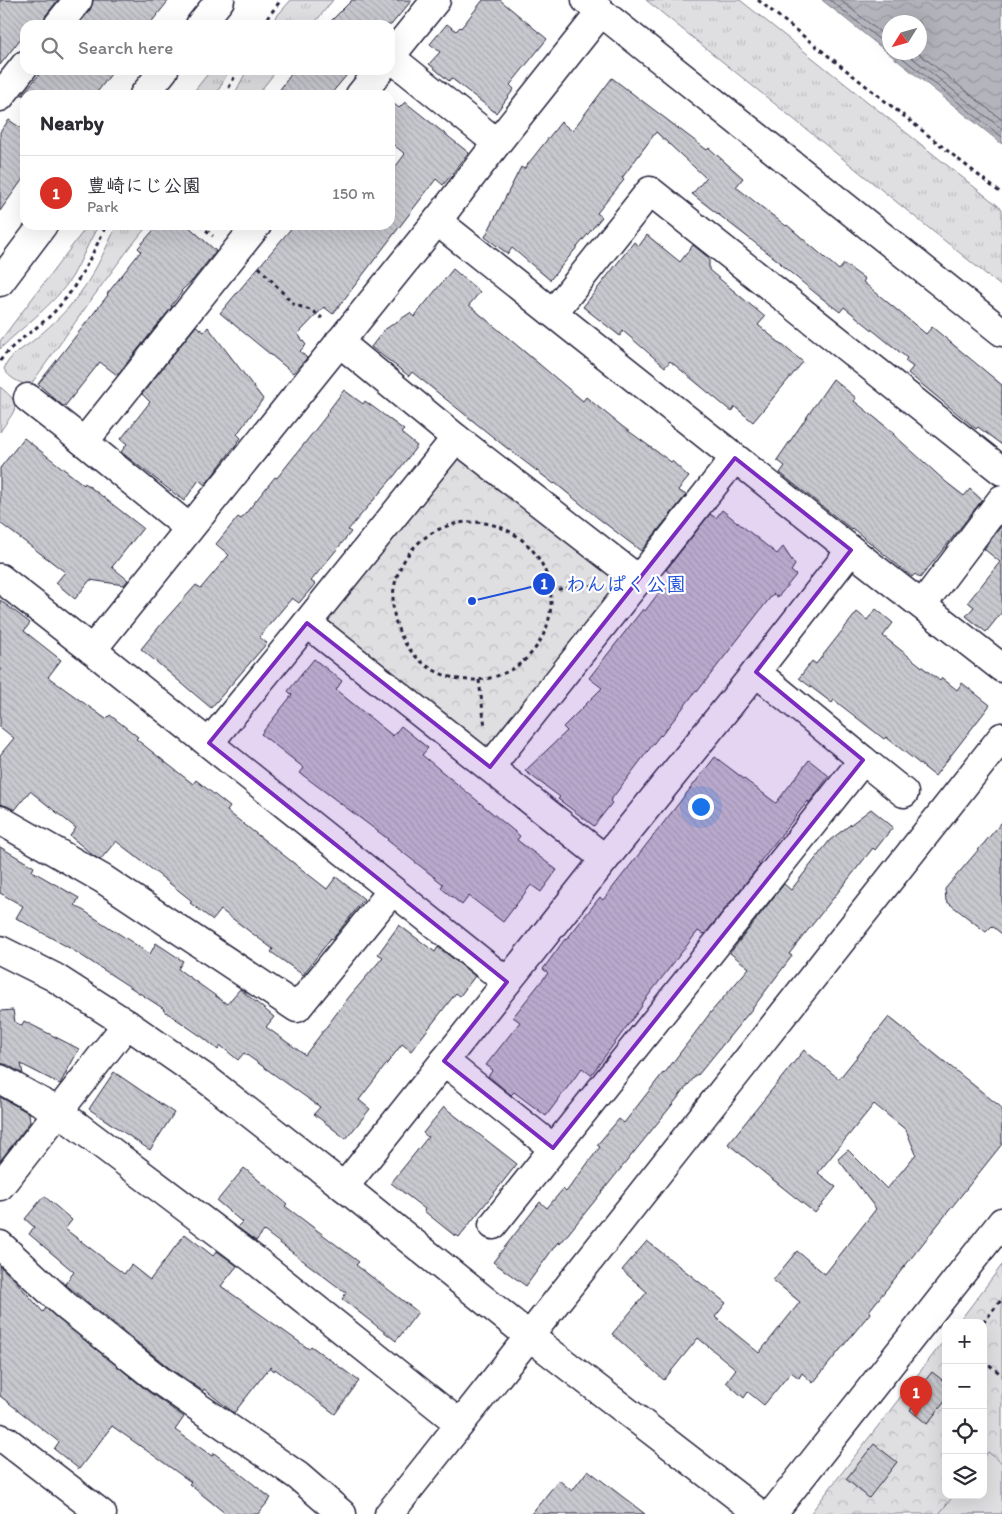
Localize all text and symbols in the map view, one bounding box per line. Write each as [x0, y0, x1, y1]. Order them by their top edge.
north arrow [882, 15, 927, 60]
search box [20, 20, 395, 75]
icon: search [38, 34, 66, 62]
text: Search here [78, 36, 173, 59]
text: Nearby [40, 110, 104, 135]
text: 豊崎にじ公園 [87, 174, 201, 197]
text: 1 [52, 184, 60, 203]
text: 150 m [332, 184, 375, 203]
text: Park [87, 197, 118, 216]
callout: わんぱく公園 [531, 566, 696, 601]
text: わんぱく公園 [566, 572, 686, 596]
text: 1 [541, 575, 548, 593]
your location [688, 794, 714, 820]
map controls [942, 1319, 987, 1499]
button: + [942, 1319, 987, 1364]
button: − [942, 1364, 987, 1409]
pin: 1 [900, 1376, 932, 1417]
button: locate [942, 1409, 987, 1454]
button: layers [942, 1454, 987, 1499]

